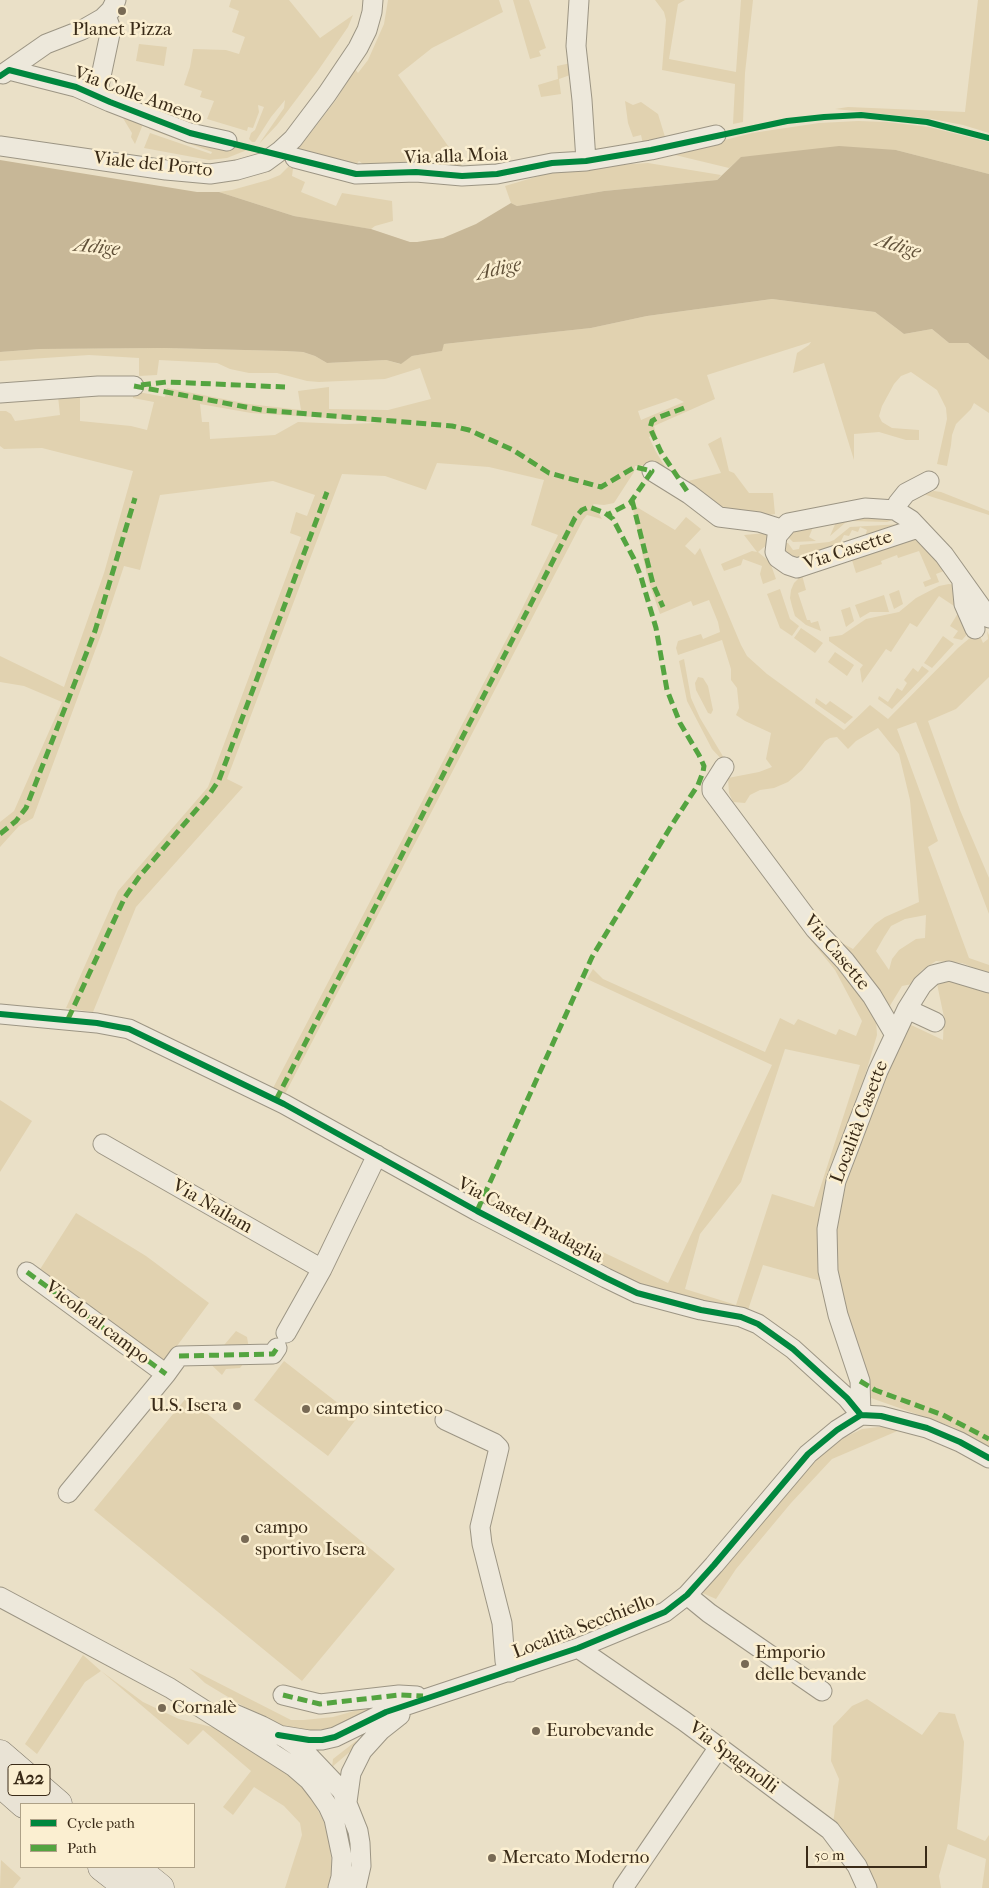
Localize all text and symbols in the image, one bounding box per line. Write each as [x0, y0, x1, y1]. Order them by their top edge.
marker: Planet Pizza [116, 5, 128, 17]
place label: Planet Pizza [72, 19, 172, 41]
street label: Via Colle Ameno [71, 62, 205, 130]
street label: Via alla Moia [404, 144, 508, 170]
street label: Viale del Porto [92, 147, 214, 183]
water label: Adige [873, 229, 923, 265]
water label: Adige [73, 234, 121, 262]
water label: Adige [474, 254, 524, 286]
street label: Via Casette [801, 526, 895, 576]
street label: Via Casette [798, 911, 874, 995]
street label: Località Casette [826, 1057, 894, 1187]
street label: Via Castel Pradaglia [453, 1173, 607, 1269]
street label: Via Nailam [168, 1175, 256, 1239]
street label: Vicolo al campo [40, 1276, 154, 1370]
place label: U.S. Isera [150, 1395, 227, 1417]
place label: campo sintetico [316, 1398, 443, 1420]
marker: U.S. Isera [231, 1400, 243, 1412]
marker: campo sintetico [300, 1403, 312, 1415]
place label: campo sportivo Isera [255, 1517, 366, 1561]
marker: campo sportivo Isera [239, 1533, 251, 1545]
street label: Località Secchiello [510, 1589, 658, 1665]
place label: Emporio delle bevande [755, 1642, 866, 1686]
marker: Emporio delle bevande [739, 1658, 751, 1670]
place label: Cornalè [172, 1697, 237, 1719]
marker: Cornalè [156, 1702, 168, 1714]
street label: Via Spagnolli [684, 1717, 782, 1799]
place label: Eurobevande [546, 1720, 654, 1742]
marker: Eurobevande [530, 1725, 542, 1737]
road number: A22 [8, 1764, 50, 1796]
legend [20, 1803, 195, 1868]
text: Cycle path [67, 1814, 135, 1832]
scale bar [809, 1836, 930, 1868]
text: Path [67, 1839, 97, 1857]
text: 50 m [814, 1846, 844, 1864]
place label: Mercato Moderno [502, 1847, 649, 1869]
marker: Mercato Moderno [486, 1852, 498, 1864]

